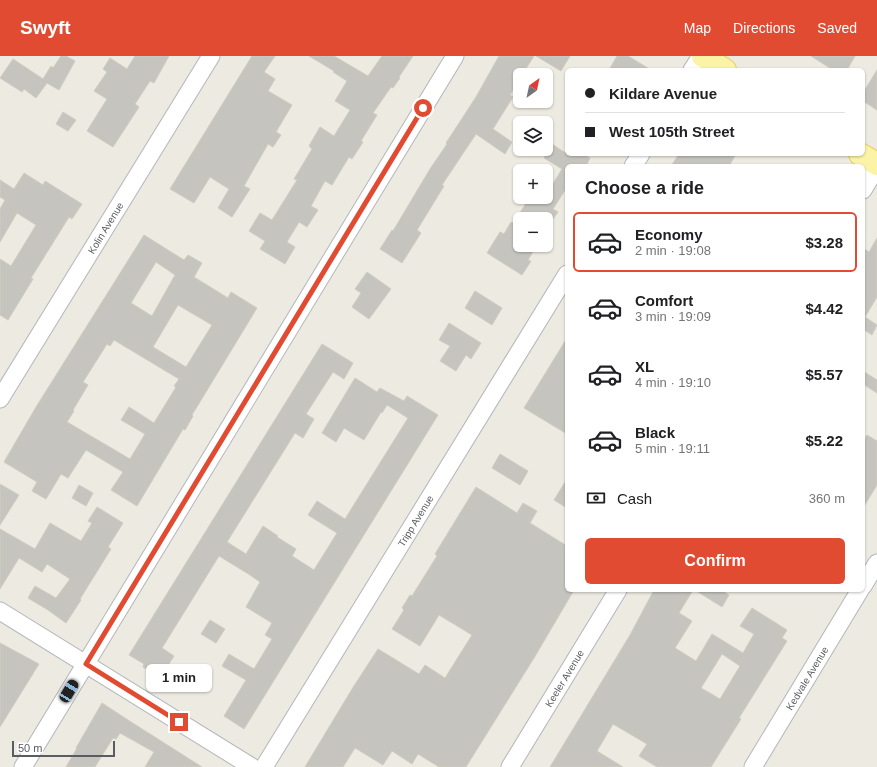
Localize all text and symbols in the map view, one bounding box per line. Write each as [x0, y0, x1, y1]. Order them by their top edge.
text: Swyft [20, 17, 71, 38]
text: Map [684, 20, 711, 36]
text: Directions [733, 20, 795, 36]
text: Saved [817, 20, 857, 36]
north arrow [513, 68, 553, 108]
map controls [513, 68, 553, 252]
text: Kildare Avenue [609, 85, 717, 102]
route start [414, 99, 432, 117]
button: layers [513, 116, 553, 156]
text: West 105th Street [609, 123, 735, 140]
button: + [513, 164, 553, 204]
text: Choose a ride [585, 178, 704, 198]
street label: Kolin Avenue [86, 200, 126, 256]
button: − [513, 212, 553, 252]
icon: car [587, 224, 623, 260]
text: Economy [635, 226, 703, 243]
text: $3.28 [805, 234, 843, 251]
text: 2 min · 19:08 [635, 243, 711, 258]
icon: car [587, 290, 623, 326]
text: Comfort [635, 292, 693, 309]
text: $4.42 [805, 300, 843, 317]
text: 3 min · 19:09 [635, 309, 711, 324]
icon: car [587, 356, 623, 392]
text: XL [635, 358, 654, 375]
text: $5.57 [805, 366, 843, 383]
text: 4 min · 19:10 [635, 375, 711, 390]
icon: car [587, 422, 623, 458]
text: Black [635, 424, 675, 441]
text: $5.22 [805, 432, 843, 449]
text: 5 min · 19:11 [635, 441, 710, 456]
icon: cash [585, 487, 607, 509]
text: Cash [617, 490, 652, 507]
text: 360 m [809, 491, 845, 506]
street label: Tripp Avenue [396, 493, 436, 549]
button: Confirm [585, 538, 845, 584]
street label: Kedvale Avenue [784, 644, 831, 712]
street label: Keeler Avenue [543, 648, 586, 709]
callout: 1 min [146, 664, 212, 692]
text: 1 min [162, 670, 196, 685]
car [58, 678, 80, 704]
route end [170, 713, 188, 731]
scale bar [12, 739, 115, 758]
text: 50 m [18, 742, 42, 754]

